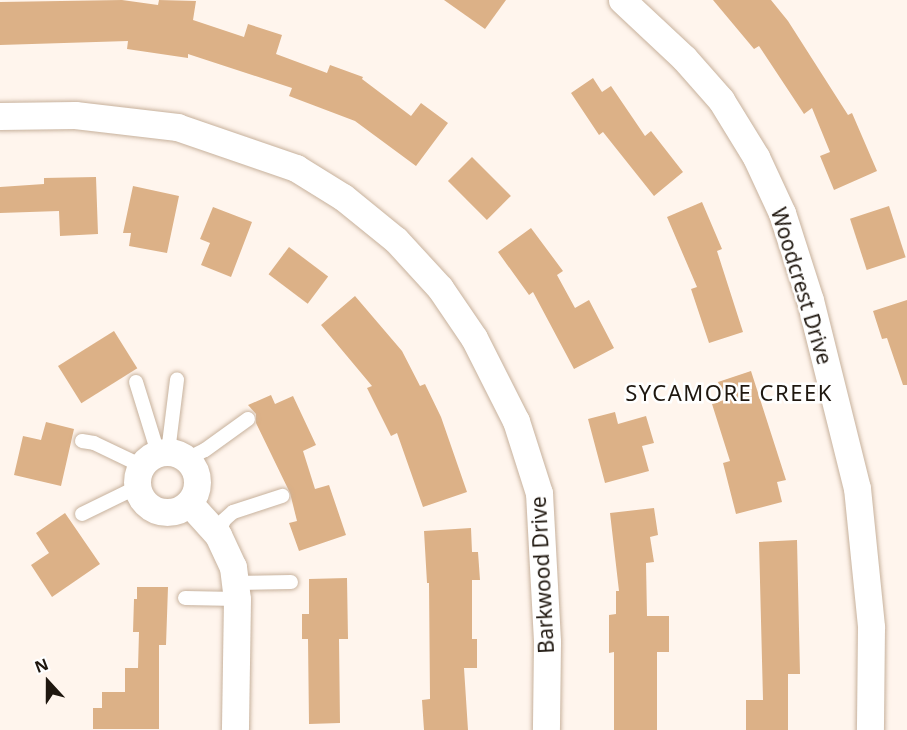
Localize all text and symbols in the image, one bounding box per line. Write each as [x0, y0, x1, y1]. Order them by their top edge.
street label: Woodcrest Drive [766, 205, 838, 367]
district label: SYCAMORE CREEK [625, 380, 833, 406]
street label: Barkwood Drive [525, 496, 559, 654]
north arrow [18, 652, 78, 712]
text: N [32, 653, 52, 678]

